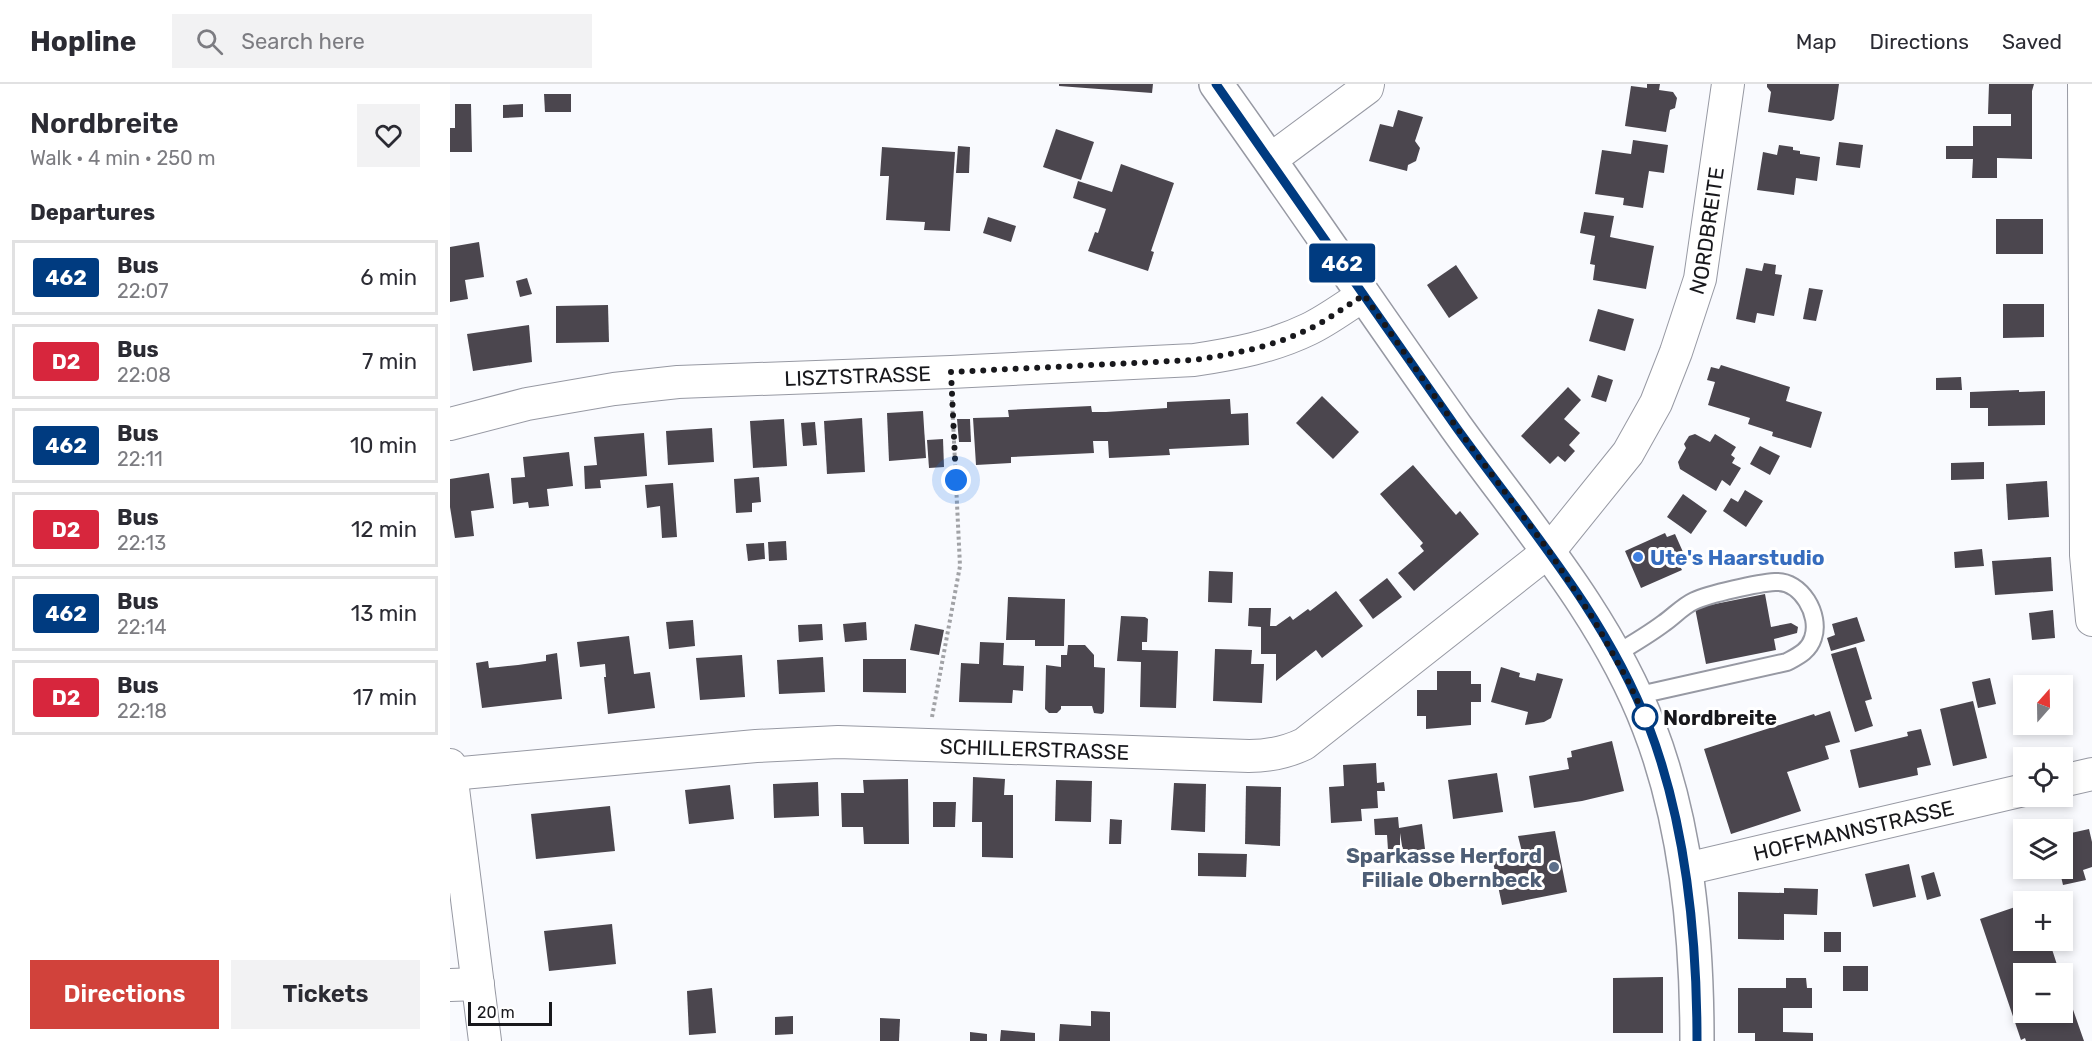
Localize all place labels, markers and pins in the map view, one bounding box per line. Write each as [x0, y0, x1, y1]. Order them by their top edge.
place label: Ute's Haarstudio [1650, 545, 1825, 570]
marker: Ute's Haarstudio [1631, 550, 1645, 564]
marker: Nordbreite [1632, 704, 1658, 730]
place label: Nordbreite [1663, 705, 1777, 730]
place label: Sparkasse Herford Filiale Obernbeck [1346, 843, 1543, 892]
marker: Sparkasse Herford Filiale Obernbeck [1547, 860, 1561, 874]

